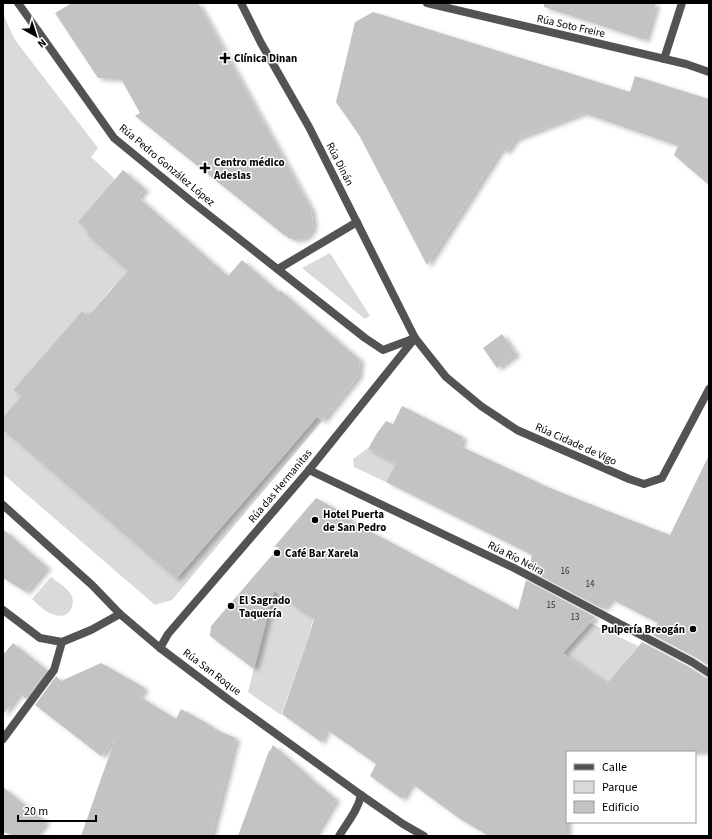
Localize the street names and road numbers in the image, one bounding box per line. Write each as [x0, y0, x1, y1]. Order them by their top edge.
street label: Rúa Soto Freire [535, 11, 607, 41]
street label: Rúa Pedro González López [116, 120, 218, 210]
street label: Rúa Dinán [323, 140, 357, 188]
street label: Rúa Cidade de Vigo [533, 419, 619, 469]
street label: Rúa das Hermanitas [245, 446, 316, 526]
street label: Rúa Río Neira [485, 537, 547, 579]
street label: Rúa San Roque [180, 645, 245, 699]

